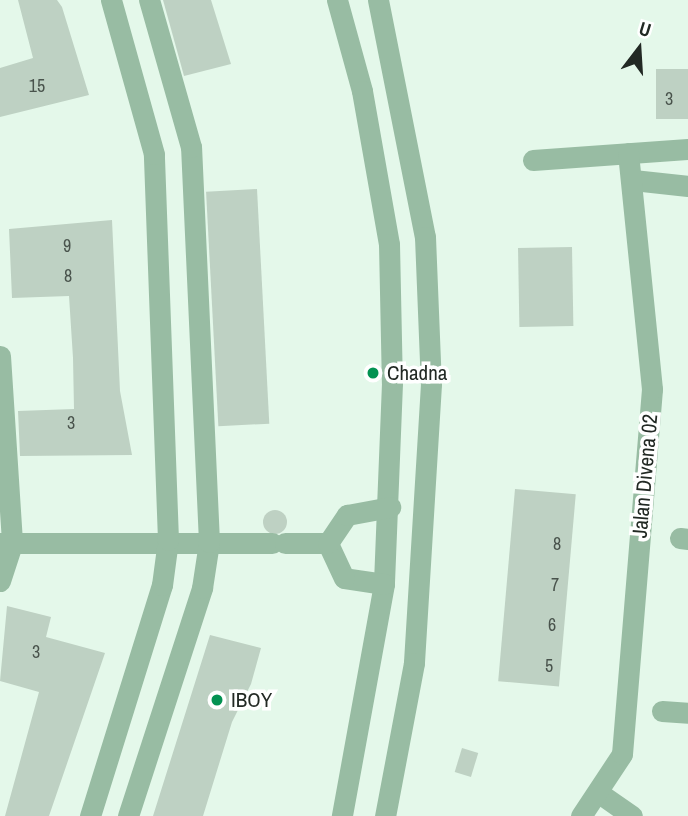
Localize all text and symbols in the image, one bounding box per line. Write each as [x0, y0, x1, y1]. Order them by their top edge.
north arrow [604, 14, 674, 84]
text: U [636, 15, 654, 43]
house number: 15 [29, 75, 45, 97]
house number: 3 [665, 88, 673, 110]
house number: 9 [63, 235, 71, 257]
house number: 8 [64, 265, 72, 287]
place label: Chadna [387, 360, 447, 386]
marker: Chadna [365, 365, 381, 381]
house number: 3 [67, 412, 75, 434]
street label: Jalan Divena 02 [627, 413, 663, 539]
house number: 8 [553, 533, 561, 555]
house number: 7 [551, 574, 559, 596]
house number: 6 [548, 614, 556, 636]
house number: 3 [32, 641, 40, 663]
house number: 5 [545, 655, 553, 677]
place label: IBOY [231, 687, 272, 713]
marker: IBOY [209, 692, 225, 708]

